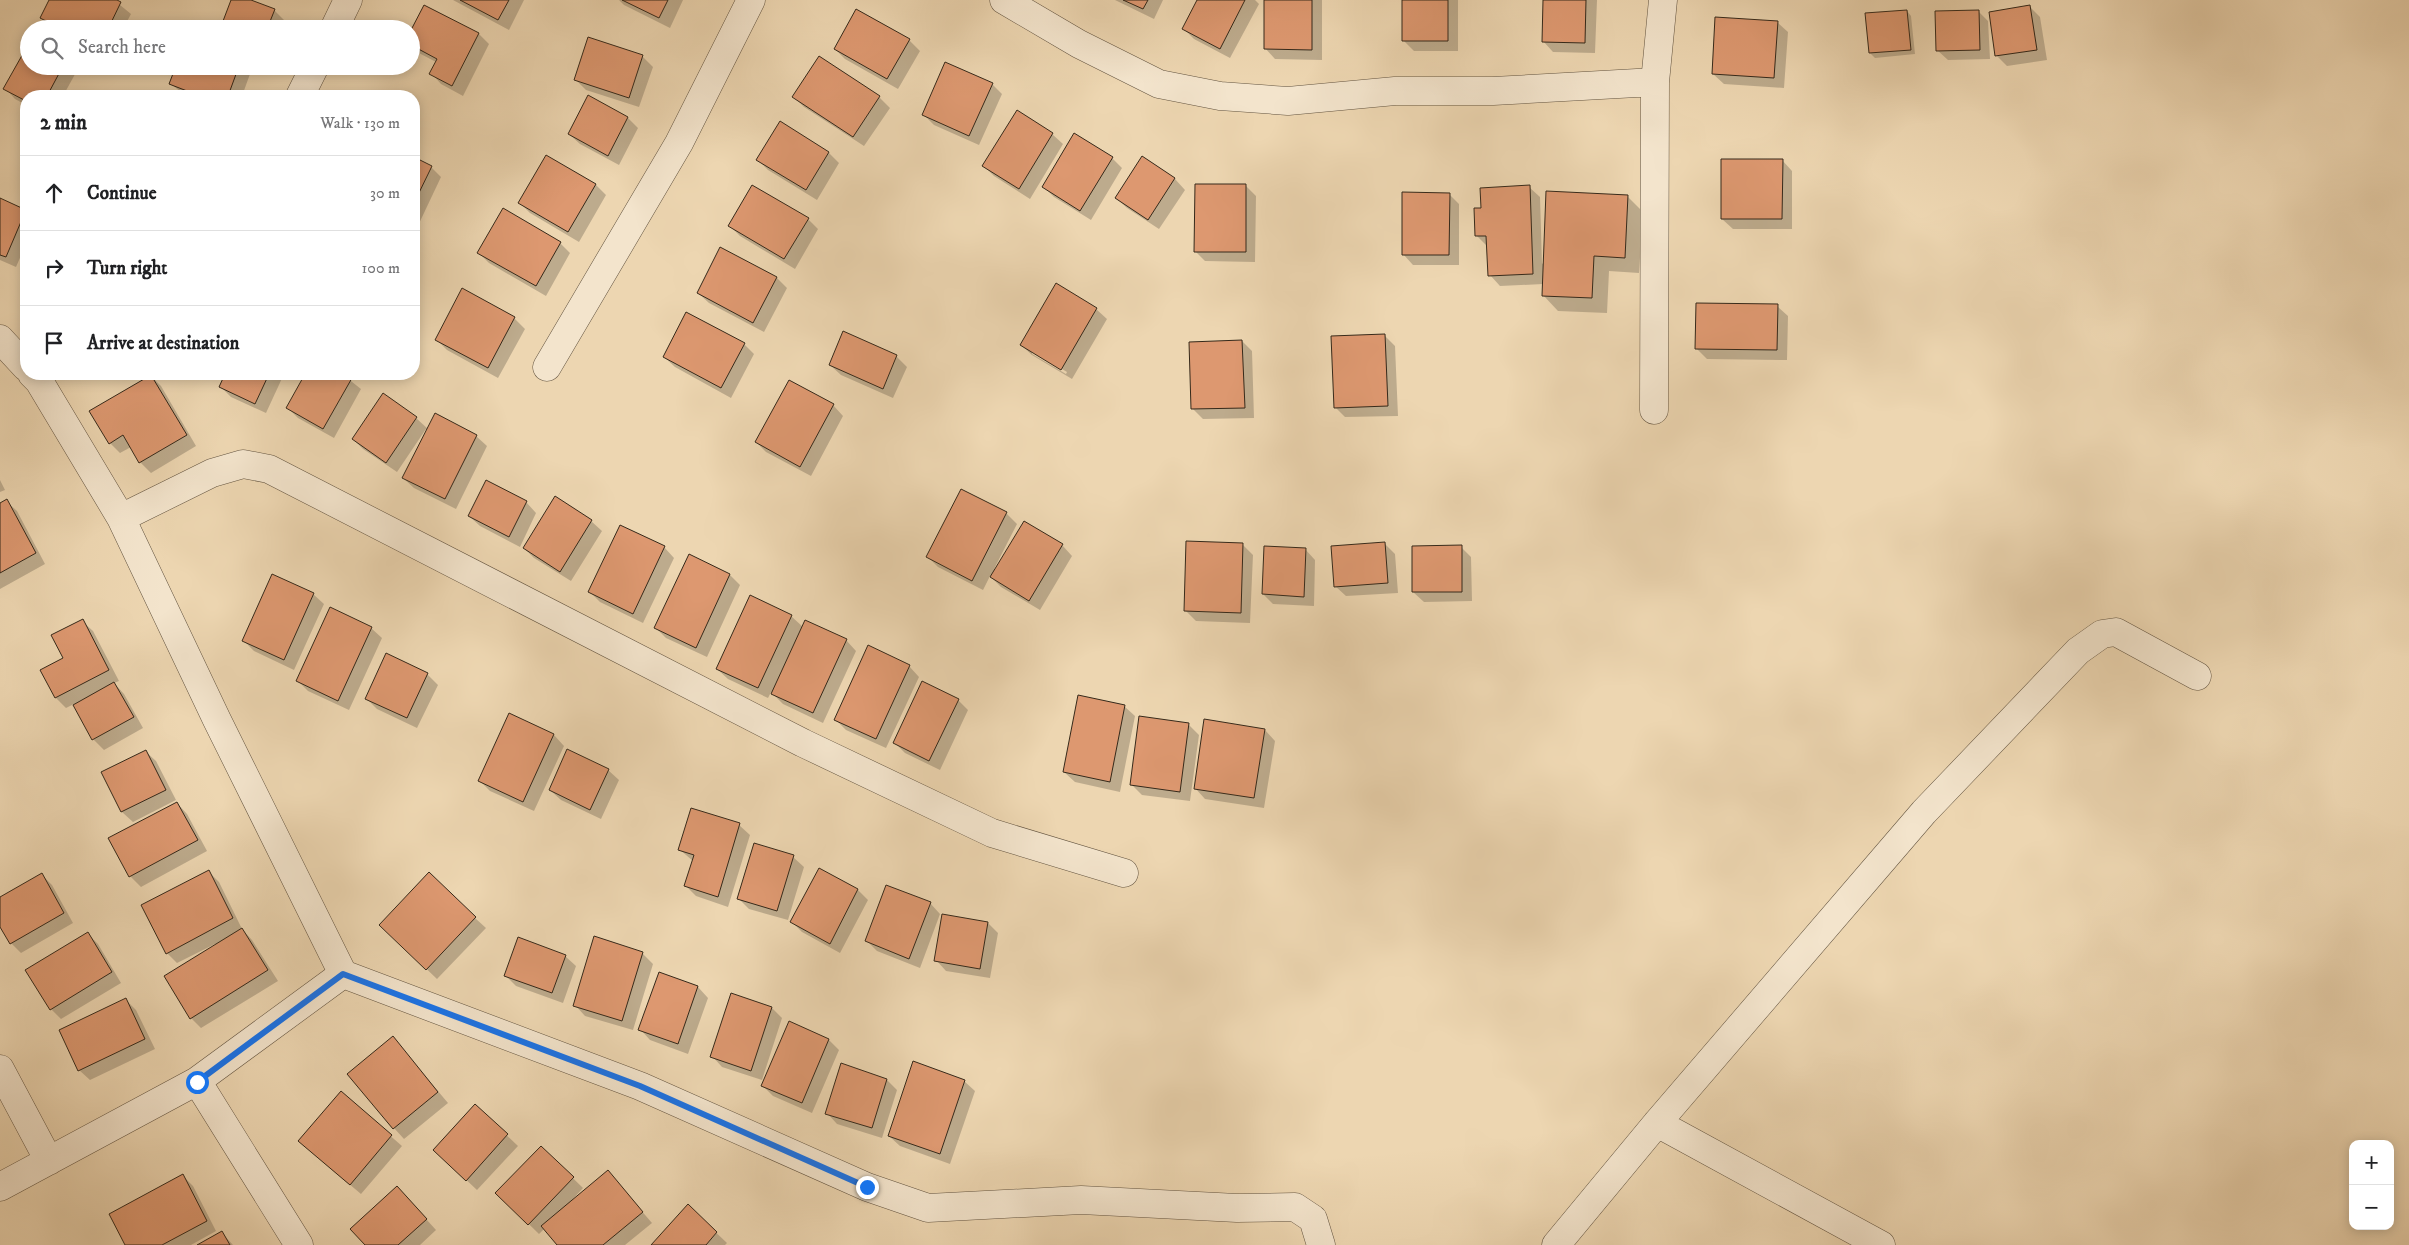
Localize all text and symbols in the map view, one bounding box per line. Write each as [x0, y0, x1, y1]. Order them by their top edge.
search box [20, 20, 420, 75]
icon: search [38, 34, 66, 62]
text: Search here [78, 36, 166, 59]
text: 2 min [40, 110, 87, 136]
text: Walk · 130 m [320, 113, 400, 133]
icon: ahead [40, 179, 68, 207]
text: Continue [87, 182, 157, 205]
text: 30 m [370, 183, 400, 203]
icon: right [40, 254, 68, 282]
text: Turn right [87, 257, 167, 280]
text: 100 m [362, 258, 400, 278]
icon: arrive [40, 329, 68, 357]
text: Arrive at destination [87, 332, 239, 355]
route start [186, 1071, 209, 1094]
map controls [2349, 1140, 2394, 1230]
button: + [2349, 1140, 2394, 1185]
route end [856, 1176, 879, 1199]
button: − [2349, 1185, 2394, 1230]

